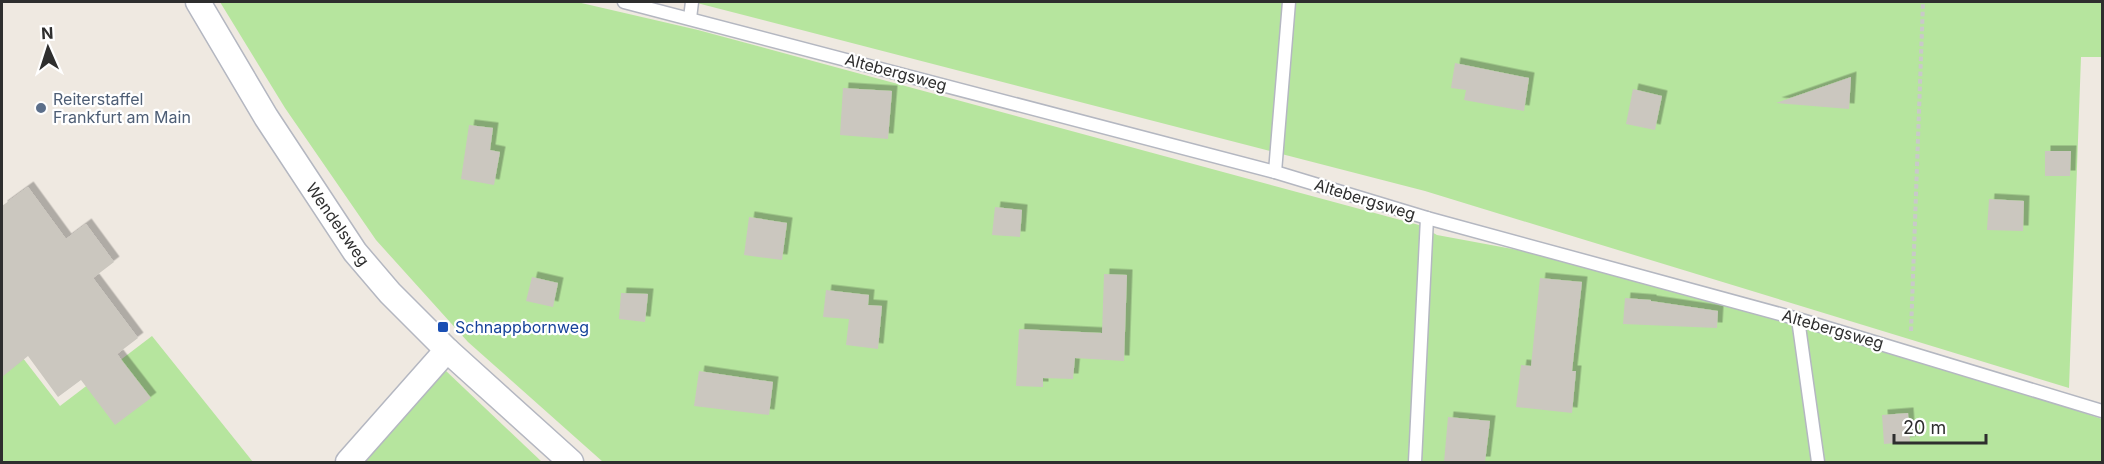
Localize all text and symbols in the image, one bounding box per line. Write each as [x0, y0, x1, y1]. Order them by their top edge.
north arrow [18, 18, 78, 78]
text: N [41, 23, 54, 43]
street label: Altebergsweg [843, 49, 949, 95]
place label: Reiterstaffel Frankfurt am Main [53, 89, 191, 127]
marker: Reiterstaffel Frankfurt am Main [34, 101, 48, 115]
street label: Altebergsweg [1312, 174, 1418, 224]
street label: Wendelsweg [302, 178, 374, 270]
street label: Altebergsweg [1780, 305, 1886, 353]
place label: Schnappbornweg [455, 317, 589, 337]
marker: Schnappbornweg [436, 320, 450, 334]
scale bar [1894, 407, 1986, 445]
text: 20 m [1903, 417, 1946, 438]

